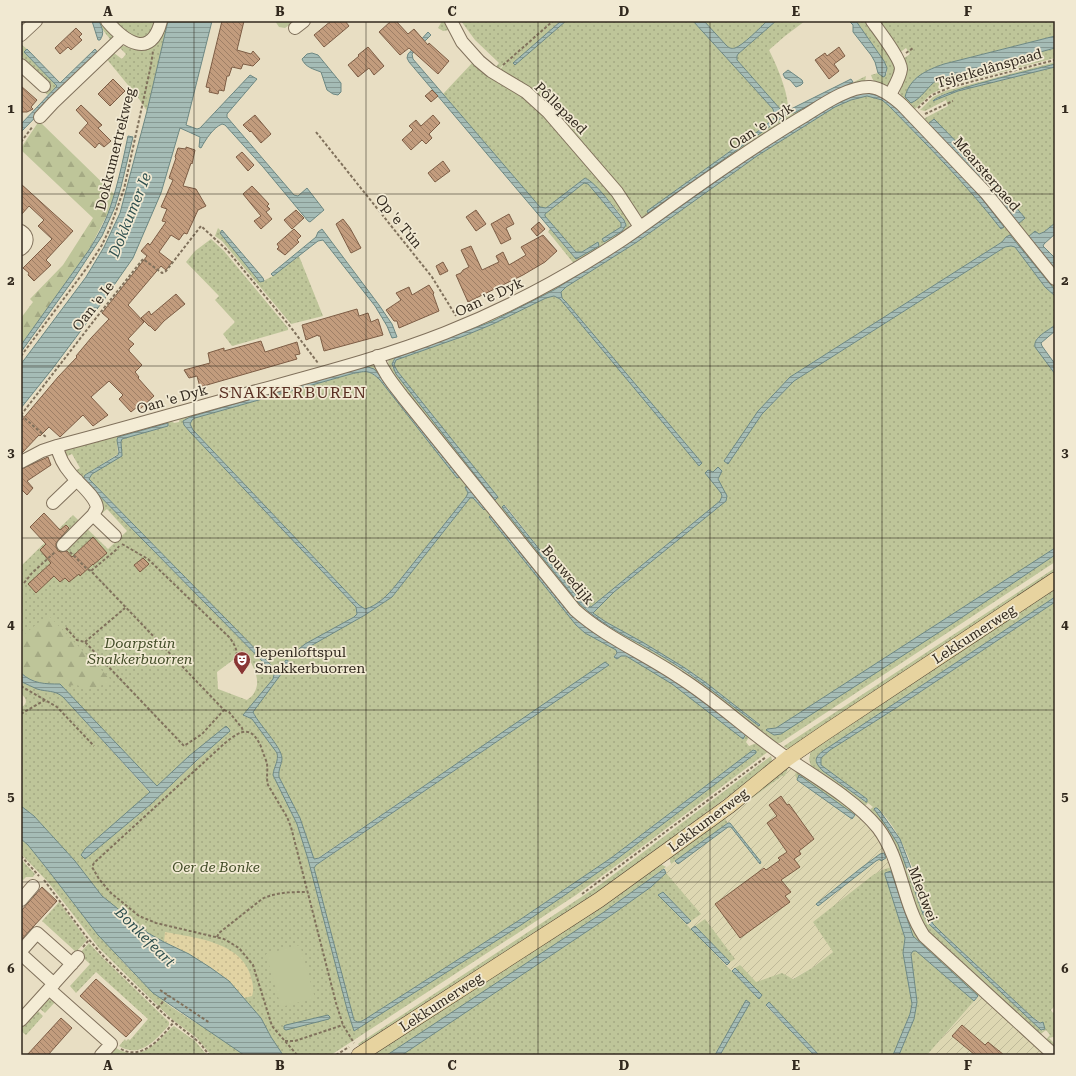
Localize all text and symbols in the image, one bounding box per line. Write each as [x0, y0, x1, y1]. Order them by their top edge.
text: A [103, 4, 113, 19]
text: B [275, 4, 285, 19]
text: C [447, 4, 457, 19]
text: D [619, 4, 629, 19]
text: E [792, 4, 800, 19]
text: F [964, 4, 972, 19]
street label: Tsjerkelânspaad [934, 45, 1044, 91]
street label: Pôllepaed [532, 79, 590, 137]
street label: Dokkumertrekweg [92, 86, 138, 212]
street label: Oan 'e Dyk [726, 99, 796, 153]
text: 1 [7, 101, 15, 116]
text: 1 [1061, 101, 1069, 116]
street label: Mearsterpaed [951, 134, 1023, 214]
water label: Dokkumer Ie [104, 170, 155, 261]
street label: Op 'e Tún [372, 191, 426, 251]
text: 2 [7, 273, 15, 288]
text: 2 [1061, 273, 1069, 288]
street label: Oan 'e Dyk [452, 274, 526, 320]
street label: Oan 'e Ie [69, 278, 117, 334]
street label: Oan 'e Dyk [135, 381, 209, 417]
district label: SNAKKERBUREN [219, 383, 367, 402]
text: 3 [7, 445, 15, 460]
text: 3 [1061, 445, 1069, 460]
street label: Bouwedijk [539, 542, 597, 608]
street label: Lekkumerweg [930, 601, 1018, 667]
text: 4 [7, 617, 15, 632]
text: 4 [1061, 617, 1069, 632]
park label: Doarpstún Snakkerbuorren [86, 635, 193, 667]
place label: Iepenloftspul Snakkerbuorren [255, 644, 365, 676]
theatre icon: Iepenloftspul Snakkerbuorren [232, 650, 252, 675]
street label: Lekkumerweg [665, 785, 751, 855]
text: 5 [7, 789, 15, 804]
text: 5 [1061, 789, 1069, 804]
park label: Oer de Bonke [172, 859, 260, 875]
street label: Miedwei [905, 864, 941, 924]
water label: Bonkefeart [110, 902, 179, 971]
text: 6 [7, 961, 15, 976]
text: 6 [1061, 961, 1069, 976]
street label: Lekkumerweg [397, 969, 485, 1035]
text: A [103, 1058, 113, 1073]
text: B [275, 1058, 285, 1073]
text: C [447, 1058, 457, 1073]
text: D [619, 1058, 629, 1073]
text: E [792, 1058, 800, 1073]
text: F [964, 1058, 972, 1073]

